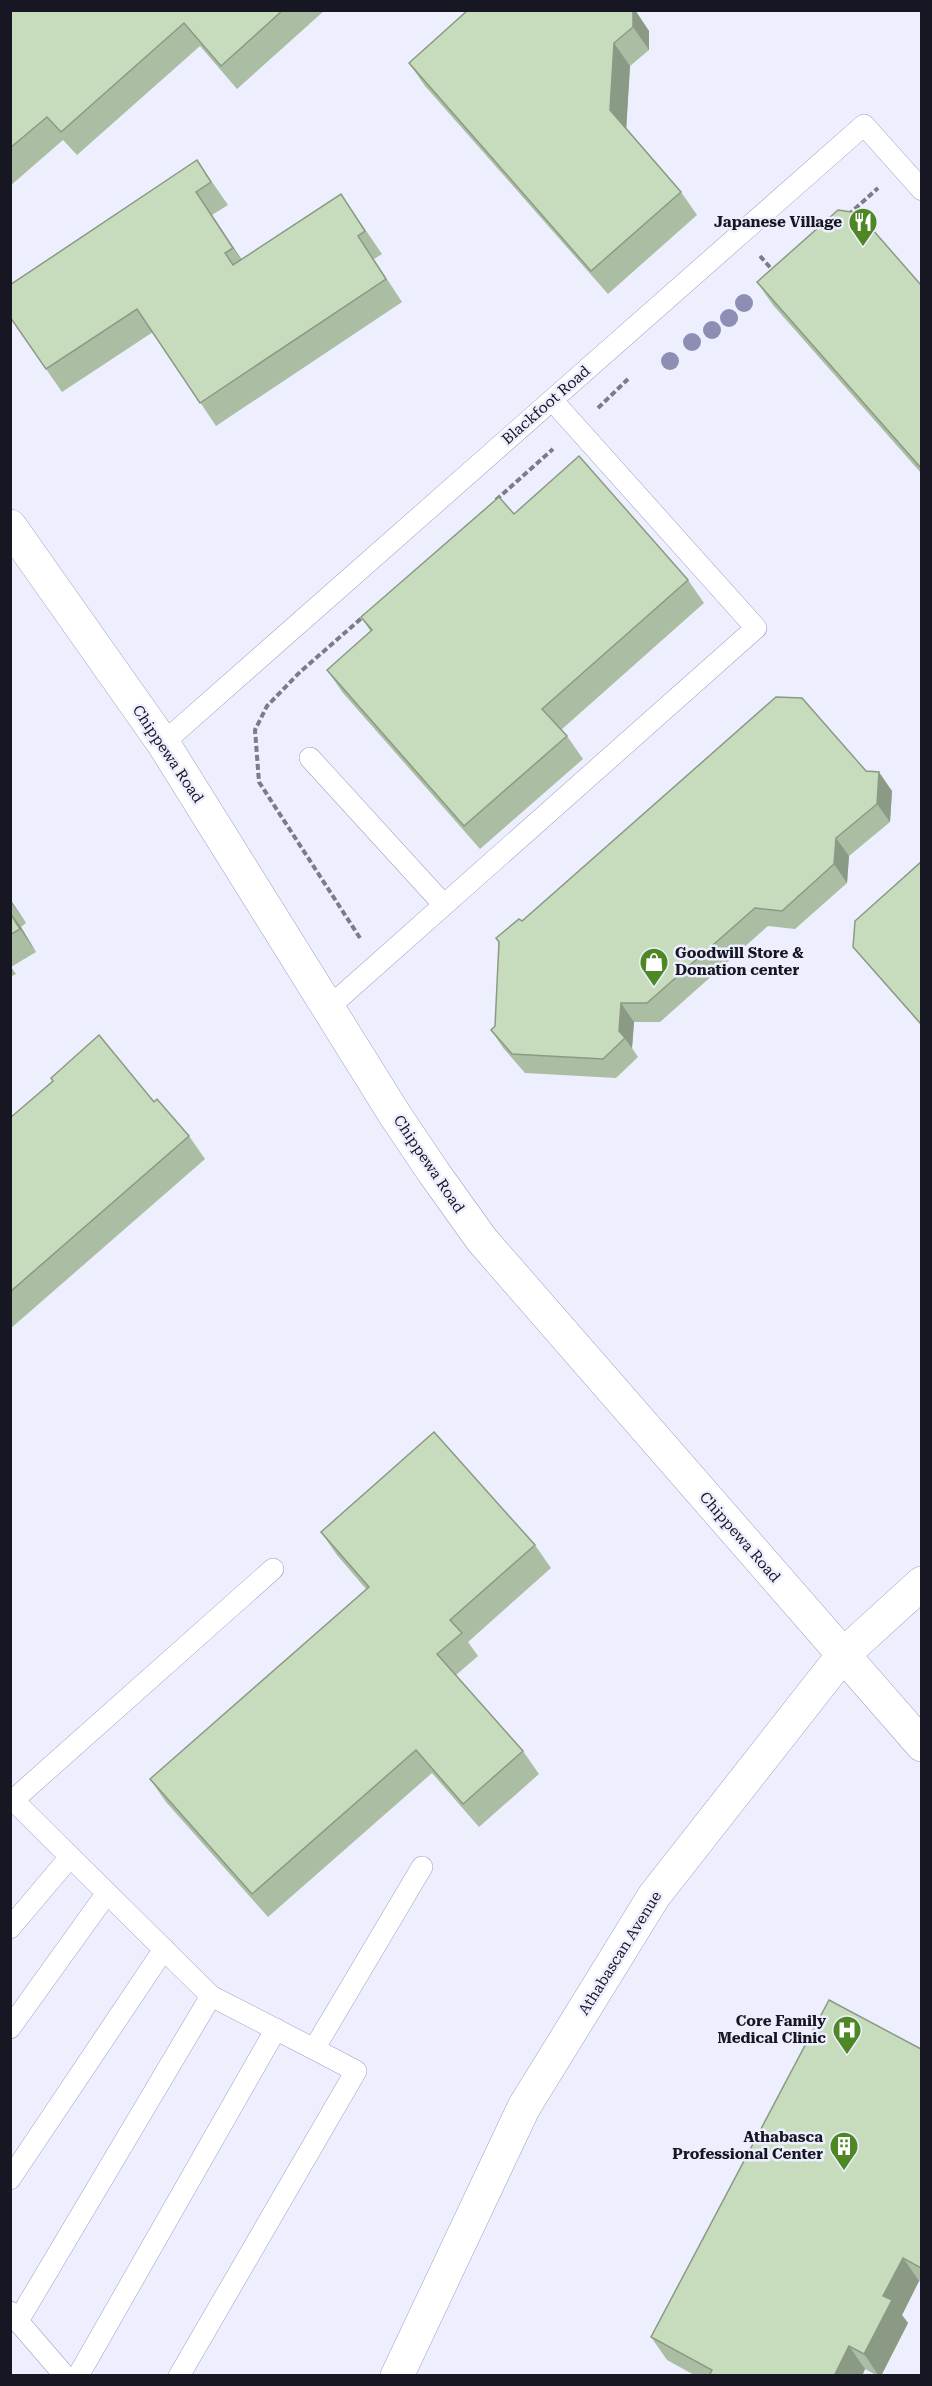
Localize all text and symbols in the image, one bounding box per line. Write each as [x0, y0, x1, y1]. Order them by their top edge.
restaurant icon: Japanese Village [847, 206, 879, 248]
place label: Japanese Village [714, 213, 842, 231]
street label: Blackfoot Road [498, 362, 594, 448]
street label: Chippewa Road [129, 702, 208, 807]
place label: Goodwill Store & Donation center [675, 944, 804, 979]
shop icon: Goodwill Store & Donation center [638, 946, 670, 988]
street label: Chippewa Road [390, 1112, 469, 1217]
street label: Chippewa Road [696, 1488, 784, 1586]
street label: Athabascan Avenue [575, 1888, 665, 2018]
place label: Core Family Medical Clinic [717, 2012, 826, 2047]
hospital icon: Core Family Medical Clinic [831, 2014, 863, 2056]
place label: Athabasca Professional Center [672, 2128, 823, 2163]
building icon: Athabasca Professional Center [828, 2130, 860, 2172]

